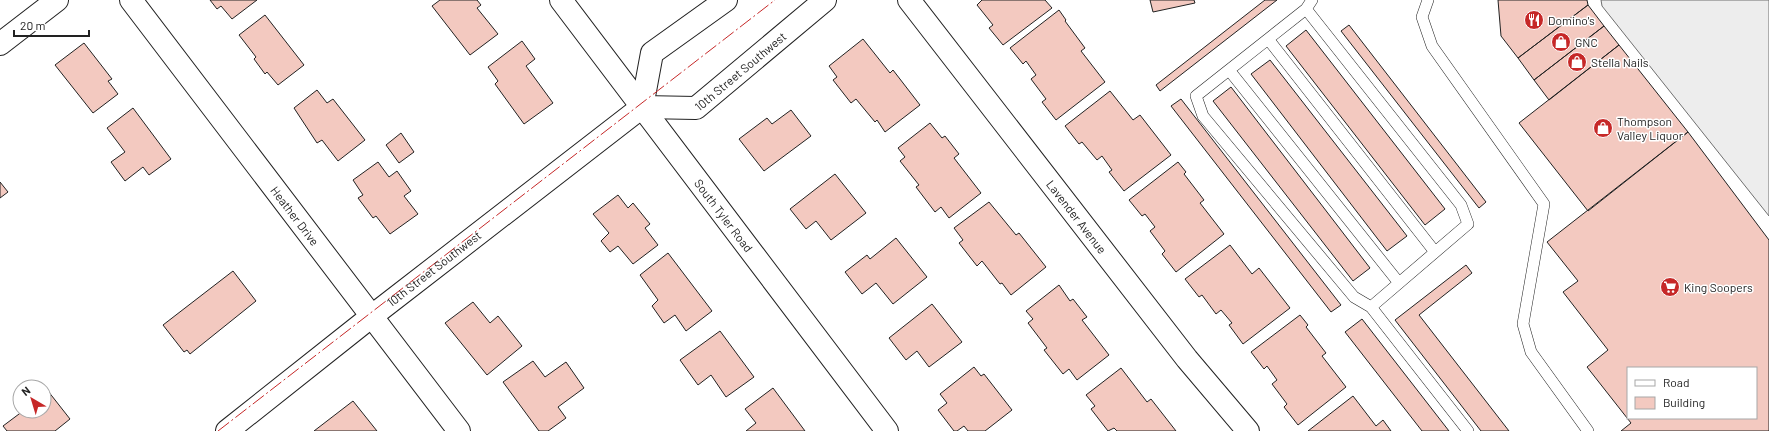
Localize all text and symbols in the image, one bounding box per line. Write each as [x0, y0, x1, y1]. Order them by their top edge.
restaurant icon: Domino's [1523, 9, 1545, 31]
scale bar [14, 12, 89, 38]
place label: Domino's [1548, 13, 1595, 27]
text: 20 m [20, 18, 46, 32]
street label: 10th Street Southwest [691, 29, 789, 113]
shop icon: GNC [1550, 31, 1572, 53]
place label: GNC [1575, 35, 1598, 49]
shop icon: Stella Nails [1566, 51, 1588, 73]
place label: Stella Nails [1591, 55, 1649, 69]
place label: Thompson Valley Liquor [1617, 114, 1684, 142]
shop icon: Thompson Valley Liquor [1592, 117, 1614, 139]
street label: South Tyler Road [692, 176, 756, 255]
street label: Lavender Avenue [1044, 177, 1110, 256]
street label: Heather Drive [268, 183, 322, 248]
street label: 10th Street Southwest [384, 228, 483, 309]
supermarket icon: King Soopers [1659, 276, 1681, 298]
place label: King Soopers [1684, 280, 1753, 294]
legend [1627, 367, 1757, 419]
text: Road [1663, 375, 1690, 389]
north arrow [12, 379, 52, 419]
text: N [19, 383, 32, 398]
text: Building [1663, 395, 1705, 409]

